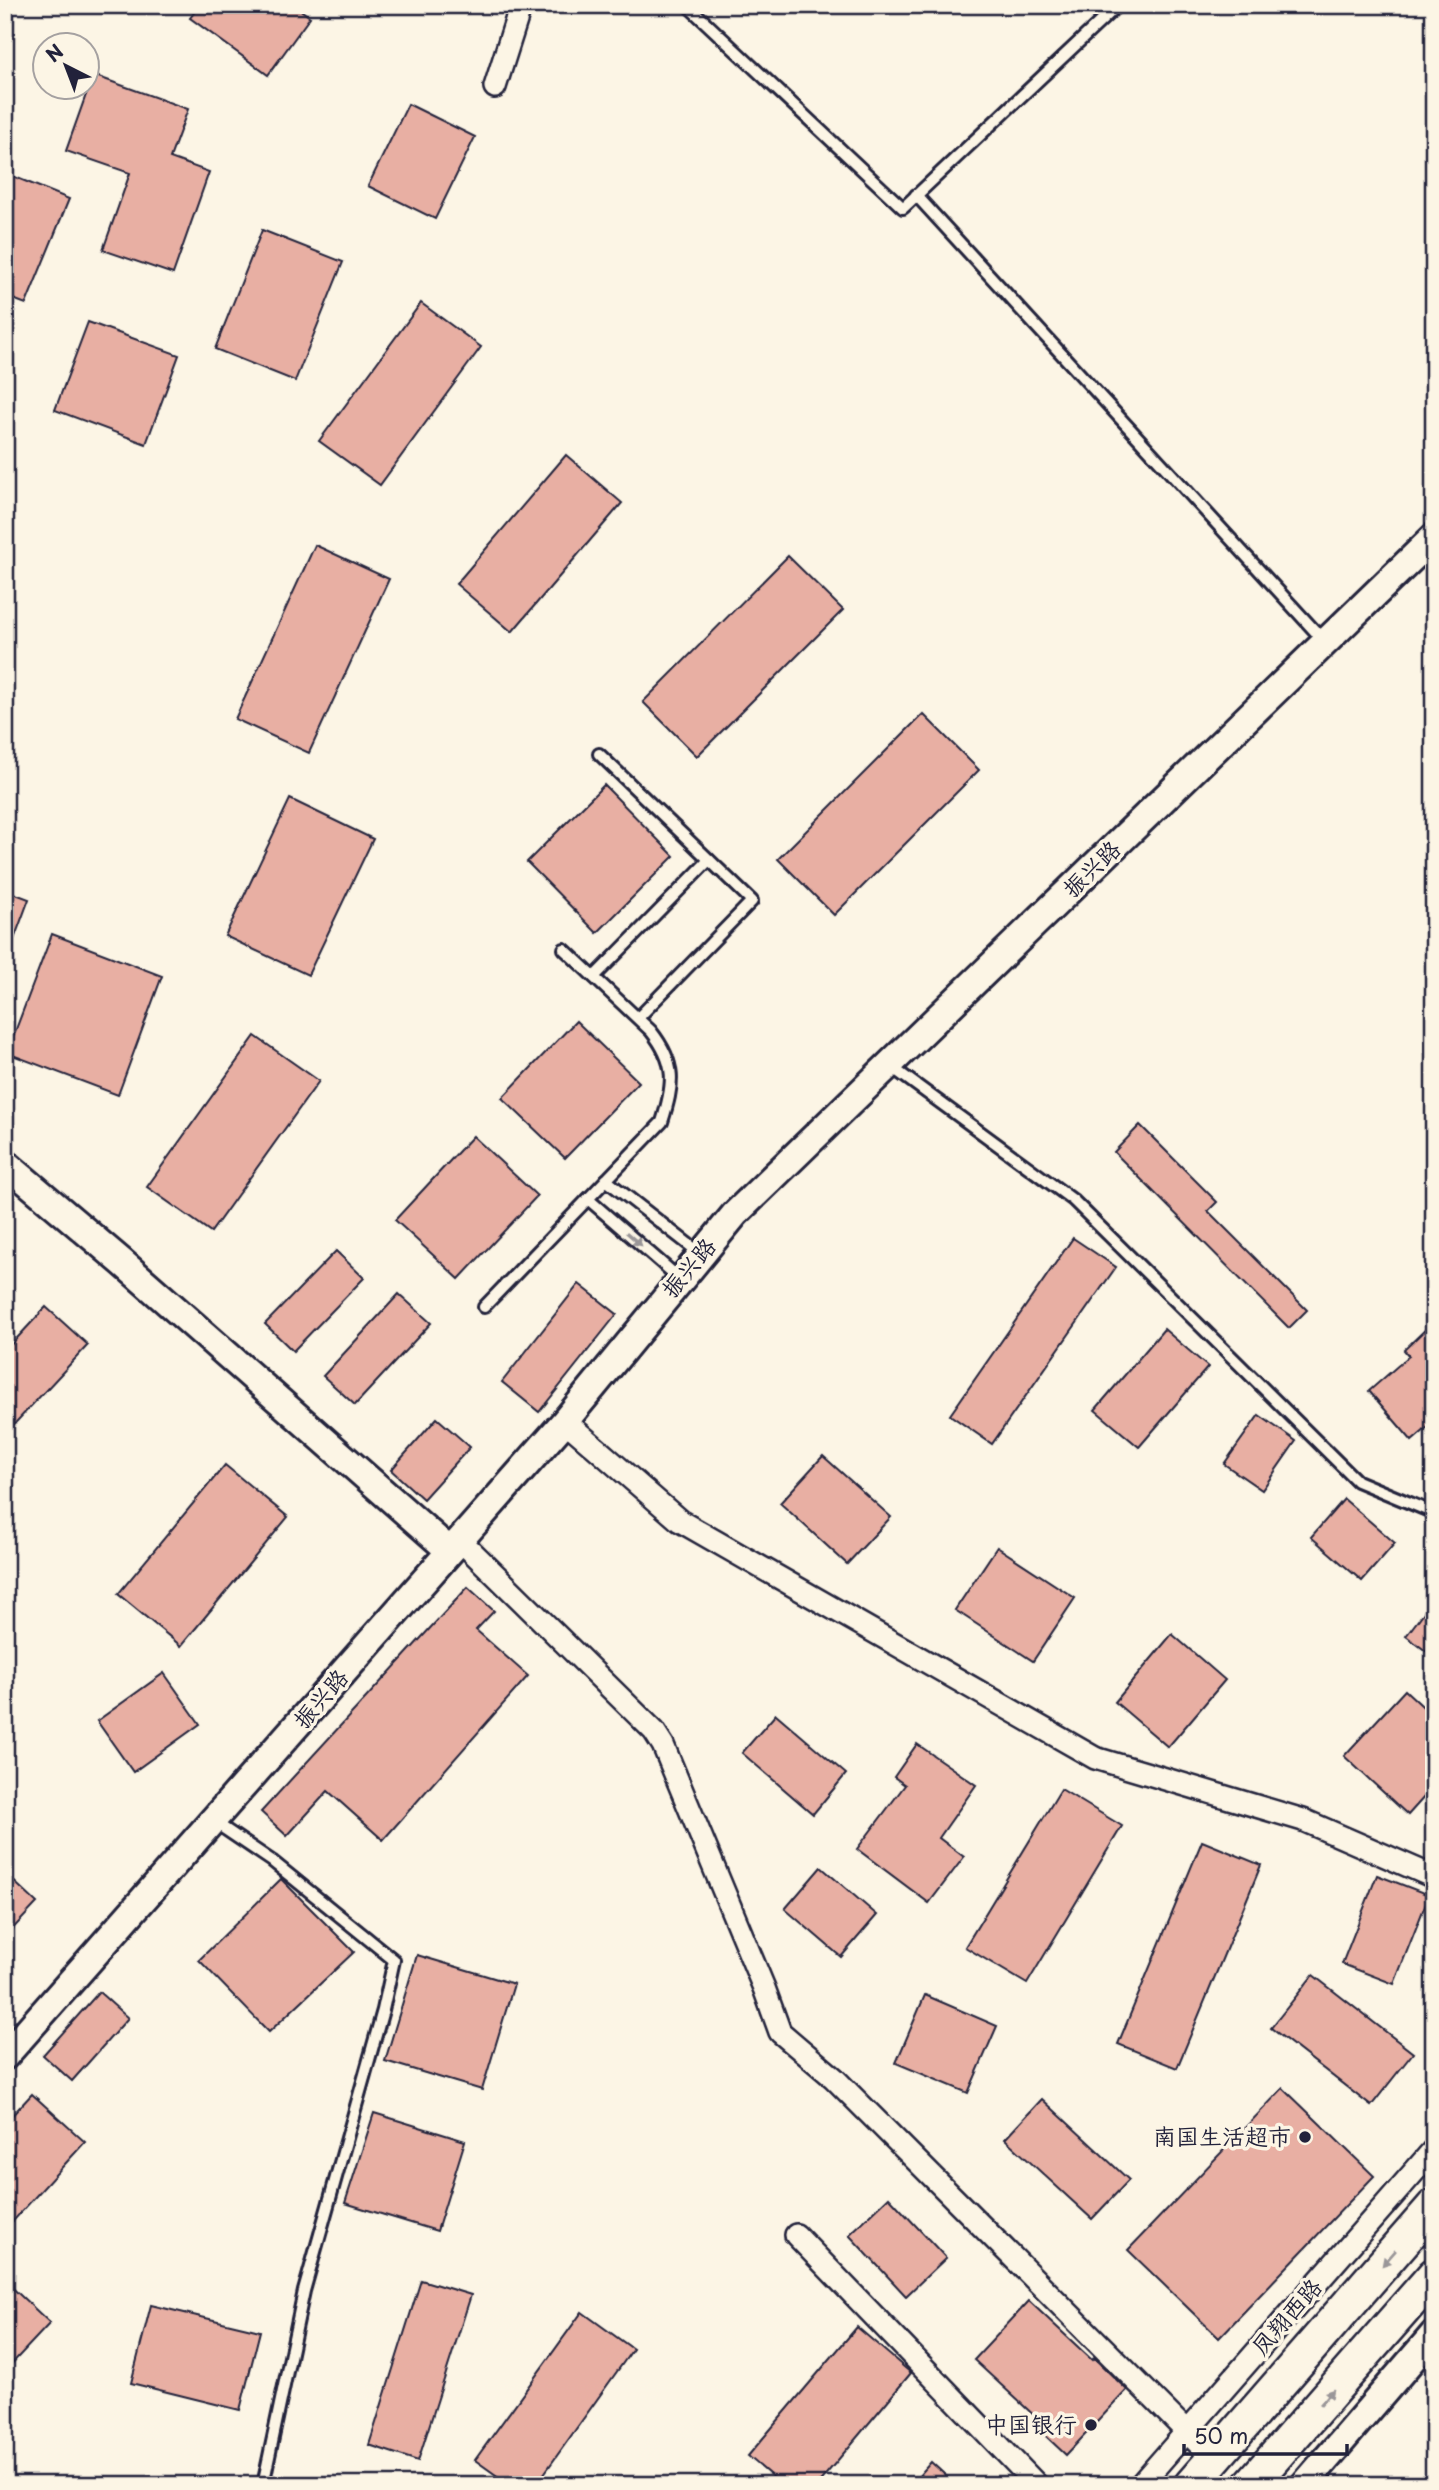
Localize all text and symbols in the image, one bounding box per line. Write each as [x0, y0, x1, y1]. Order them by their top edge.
north arrow [32, 32, 102, 102]
text: N [39, 37, 69, 68]
street label: 振兴路 [1054, 831, 1128, 904]
street label: 振兴路 [652, 1229, 723, 1305]
one-way arrow [625, 1231, 643, 1247]
street label: 振兴路 [284, 1660, 356, 1736]
place label: 南国生活超市 [1153, 2118, 1291, 2153]
marker: 南国生活超市 [1297, 2129, 1313, 2145]
one-way arrow [1381, 2249, 1397, 2267]
street label: 凤翔西路 [1242, 2270, 1329, 2362]
one-way arrow [1319, 2388, 1334, 2405]
place label: 中国银行 [985, 2406, 1077, 2441]
scale bar [1184, 2413, 1346, 2457]
marker: 中国银行 [1083, 2417, 1099, 2433]
text: 50 m [1194, 2419, 1248, 2451]

